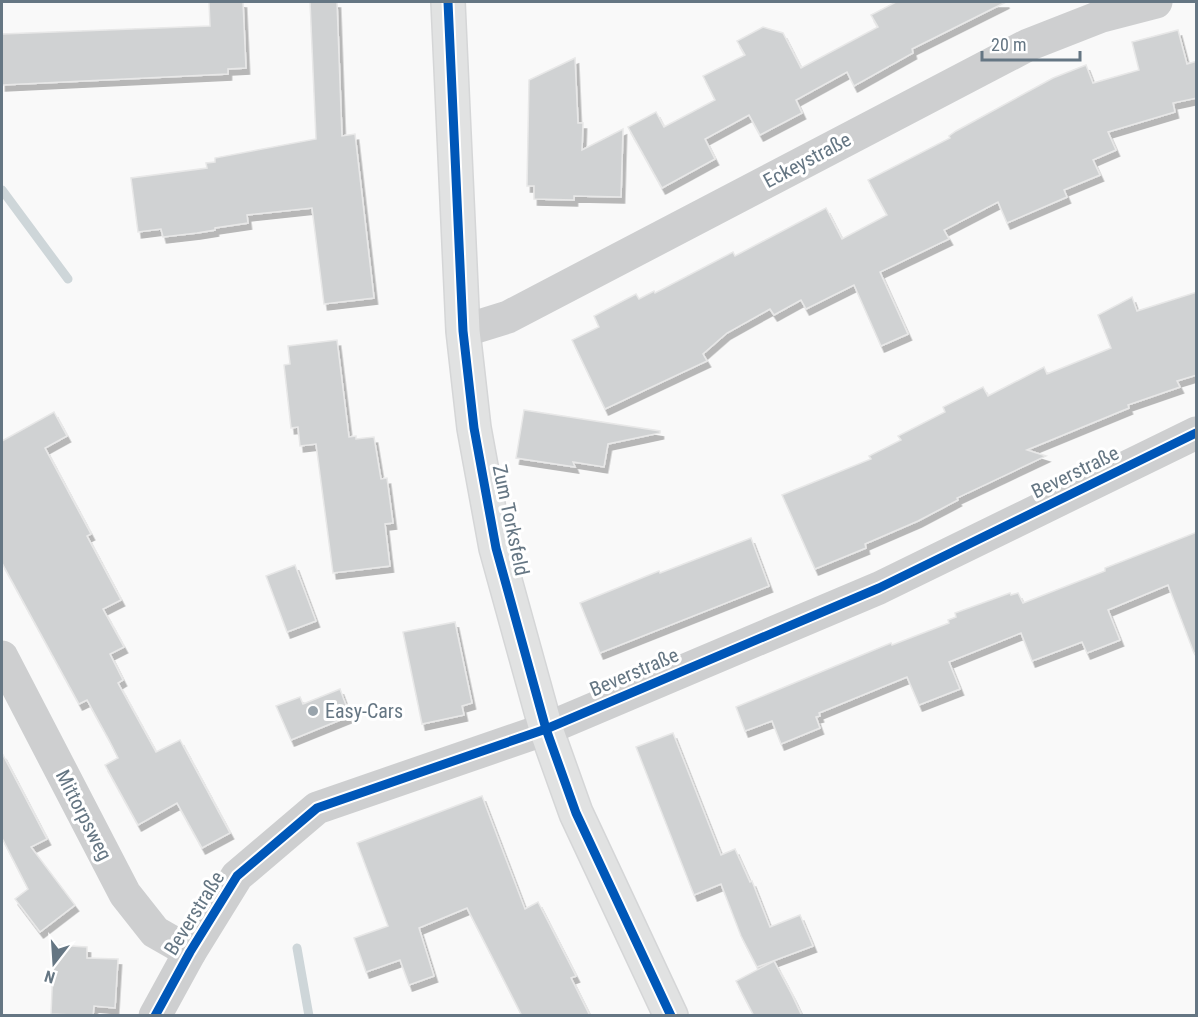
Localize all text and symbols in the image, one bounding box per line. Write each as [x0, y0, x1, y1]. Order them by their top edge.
scale bar [982, 24, 1080, 62]
text: 20 m [991, 34, 1026, 55]
street label: Eckeystraße [759, 127, 855, 193]
street label: Beverstraße [1027, 441, 1123, 503]
street label: Zum Torksfeld [488, 462, 534, 578]
street label: Beverstraße [586, 643, 682, 701]
place label: Easy-Cars [325, 699, 403, 723]
marker: Easy-Cars [306, 704, 320, 718]
street label: Mittorpsweg [51, 766, 117, 864]
street label: Beverstraße [159, 867, 229, 959]
north arrow [24, 933, 84, 993]
text: N [42, 966, 57, 987]

